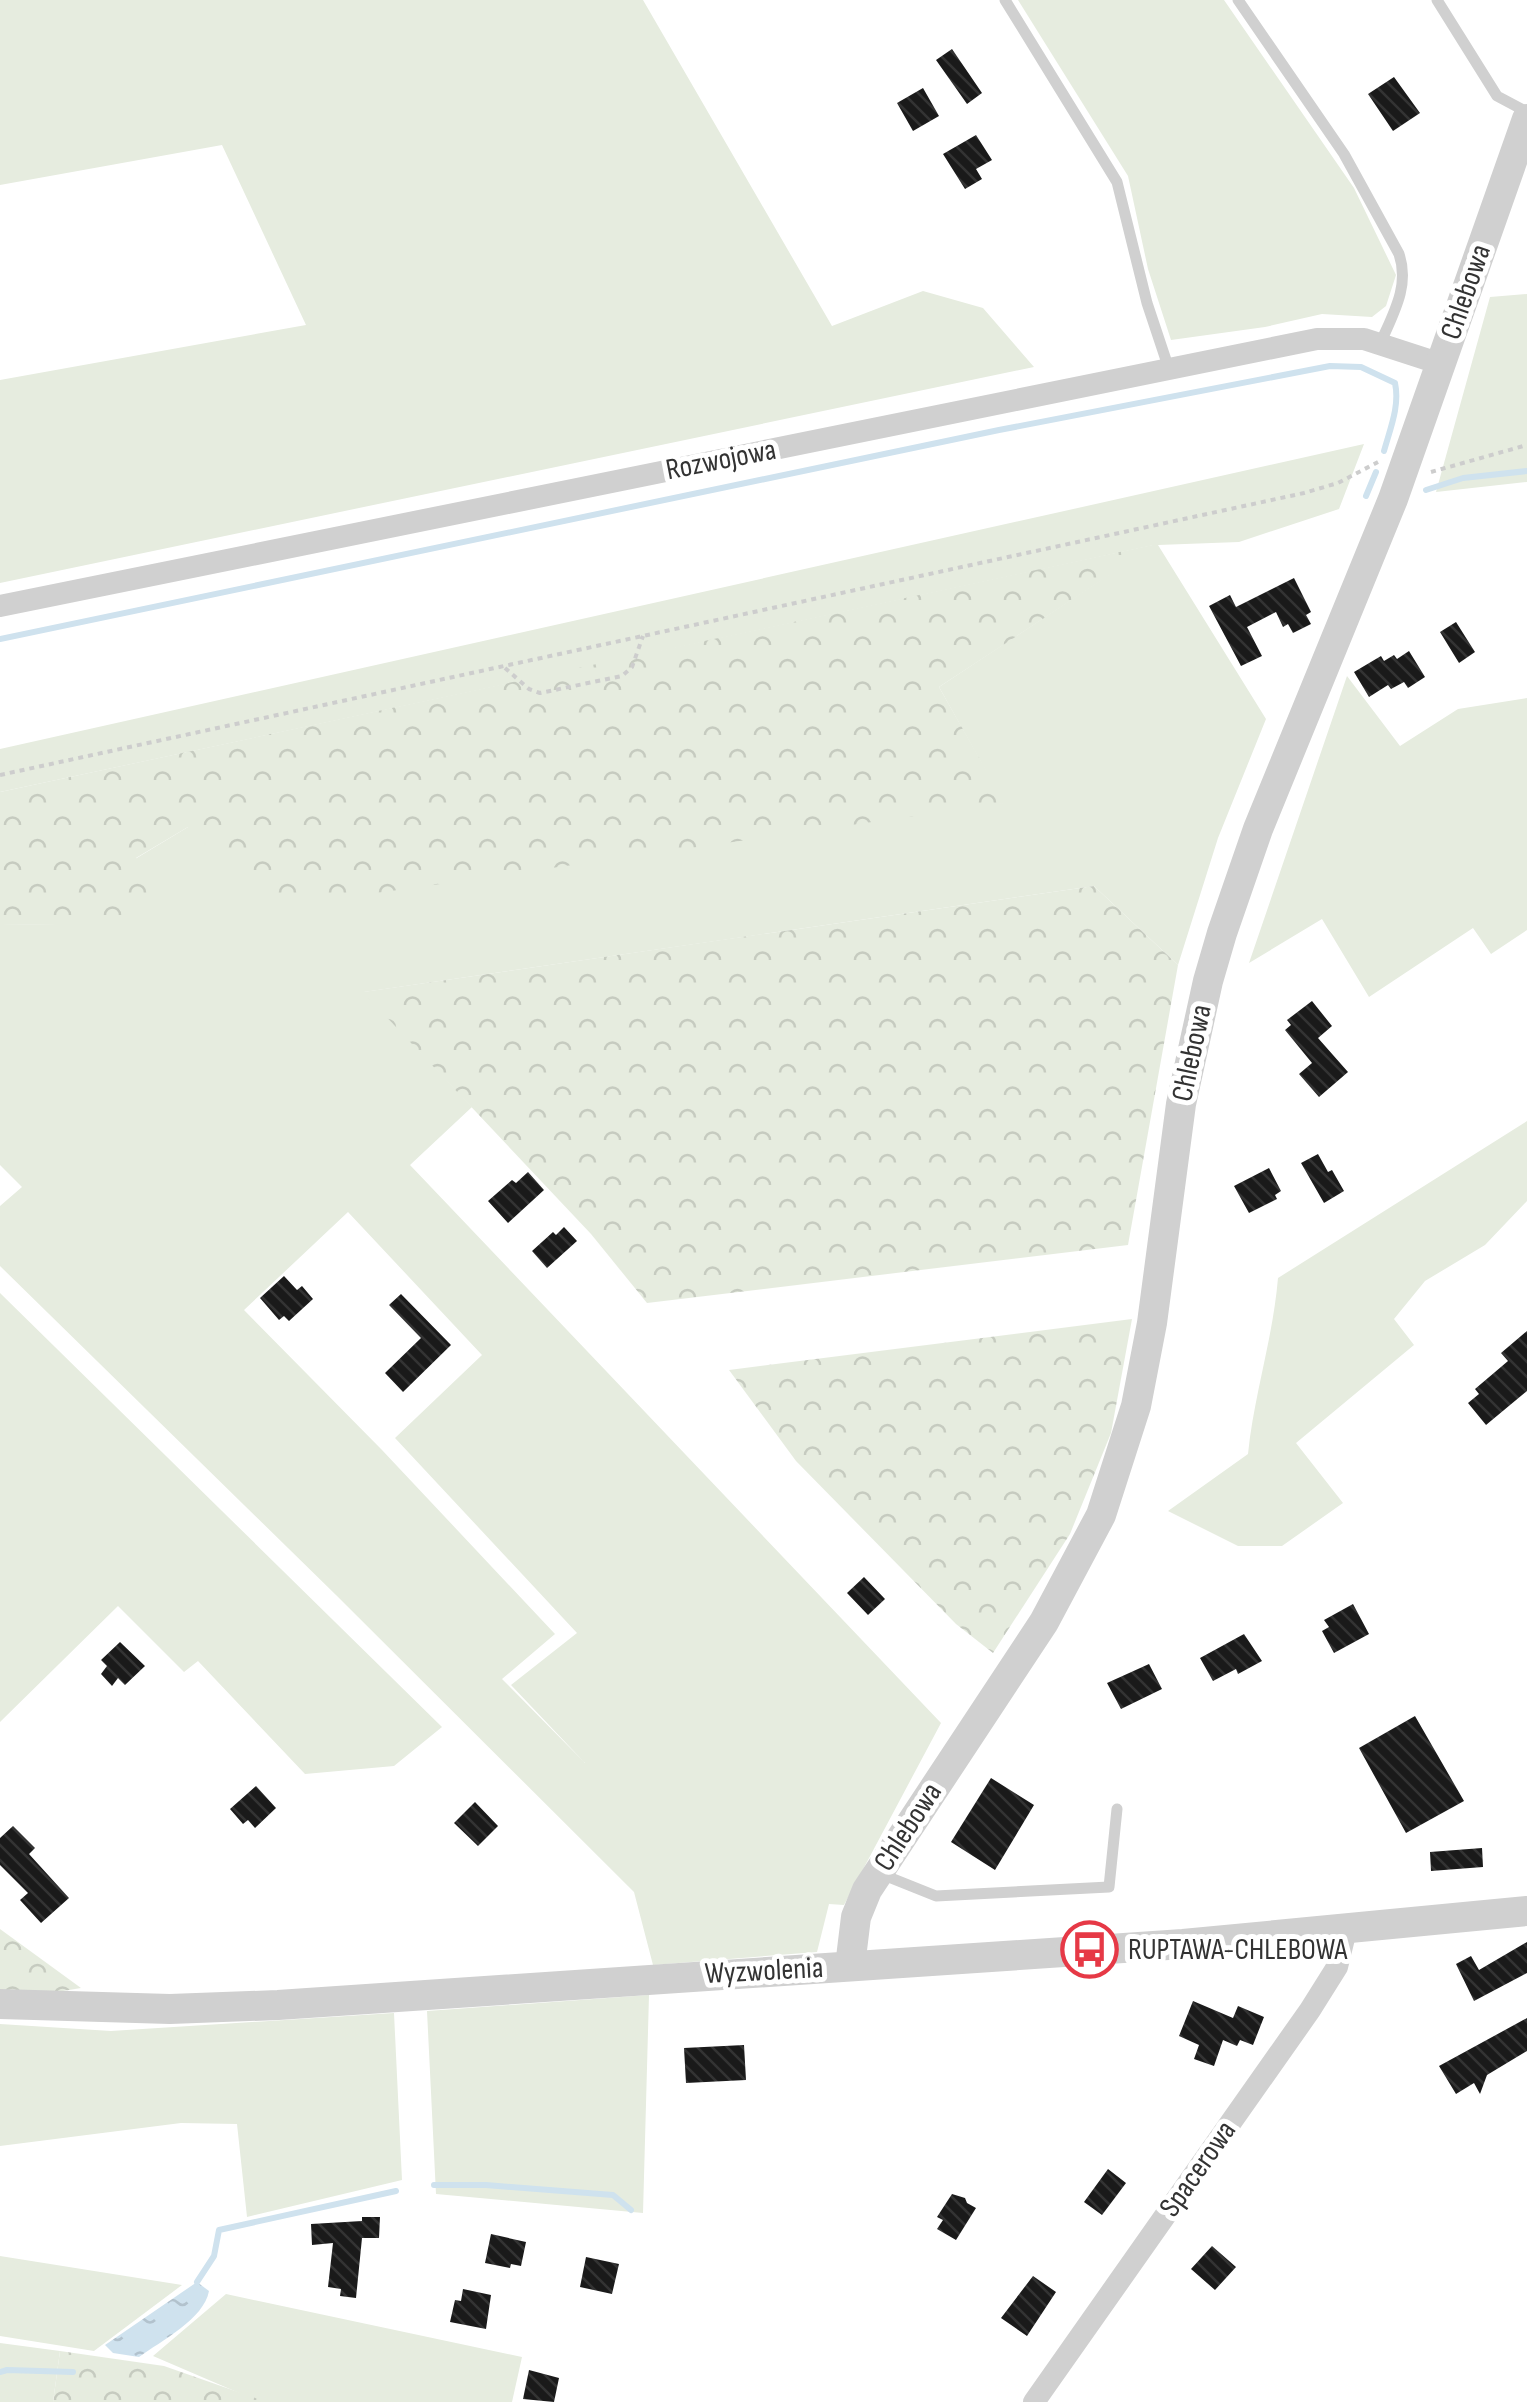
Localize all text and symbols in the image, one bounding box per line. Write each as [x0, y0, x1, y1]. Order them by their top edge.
street label: Chlebowa [1433, 240, 1499, 344]
street label: Rozwojowa [663, 432, 779, 488]
street label: Chlebowa [1164, 1001, 1220, 1105]
street label: Chlebowa [866, 1776, 950, 1878]
bus stop icon: RUPTAWA-CHLEBOWA [1059, 1920, 1119, 1980]
place label: RUPTAWA-CHLEBOWA [1128, 1932, 1347, 1968]
street label: Wyzwolenia [704, 1950, 824, 1992]
street label: Spacerowa [1152, 2114, 1244, 2224]

